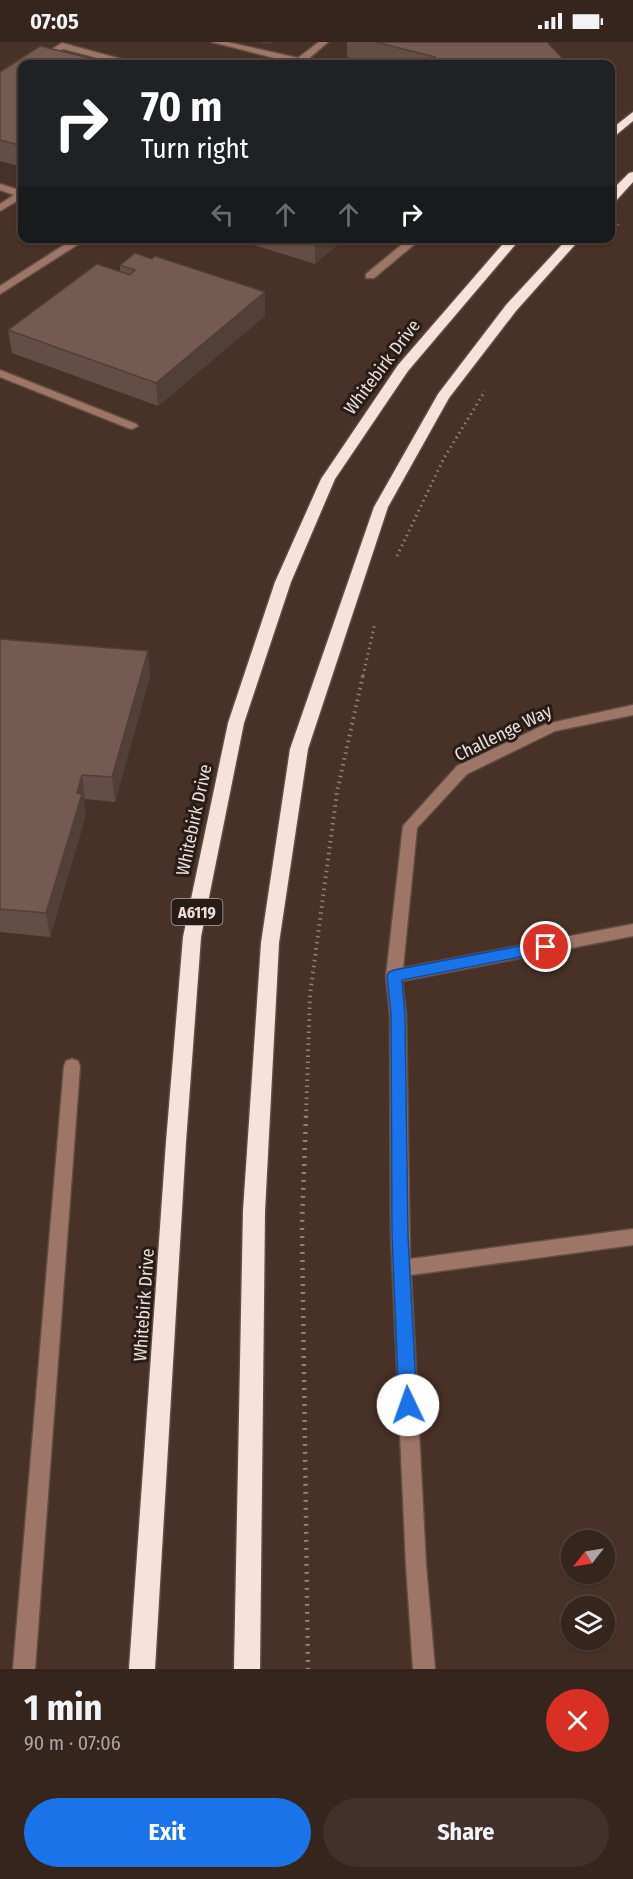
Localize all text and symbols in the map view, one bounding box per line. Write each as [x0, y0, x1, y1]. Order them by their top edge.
text: 07:05 [30, 8, 79, 35]
text: 70 m [141, 82, 222, 132]
icon: right [42, 84, 120, 162]
text: Turn right [141, 133, 249, 165]
icon: left [206, 198, 239, 231]
icon: ahead [269, 198, 302, 231]
icon: ahead [332, 198, 365, 231]
icon: right [395, 198, 428, 231]
street label: Whitebirk Drive [339, 315, 425, 419]
street label: Challenge Way [451, 700, 555, 766]
street label: Whitebirk Drive [171, 762, 217, 878]
road number: A6119 [172, 899, 222, 925]
pin [520, 921, 571, 972]
icon: arrive [529, 930, 562, 963]
street label: Whitebirk Drive [129, 1248, 159, 1362]
position arrow [376, 1373, 440, 1437]
north arrow [561, 1530, 615, 1584]
map controls [561, 1530, 615, 1650]
button: layers [561, 1596, 615, 1650]
text: 1 min [24, 1686, 102, 1730]
button: close [546, 1689, 609, 1752]
text: 90 m · 07:06 [24, 1731, 121, 1755]
button: Exit [24, 1798, 311, 1867]
button: Share [323, 1798, 609, 1867]

